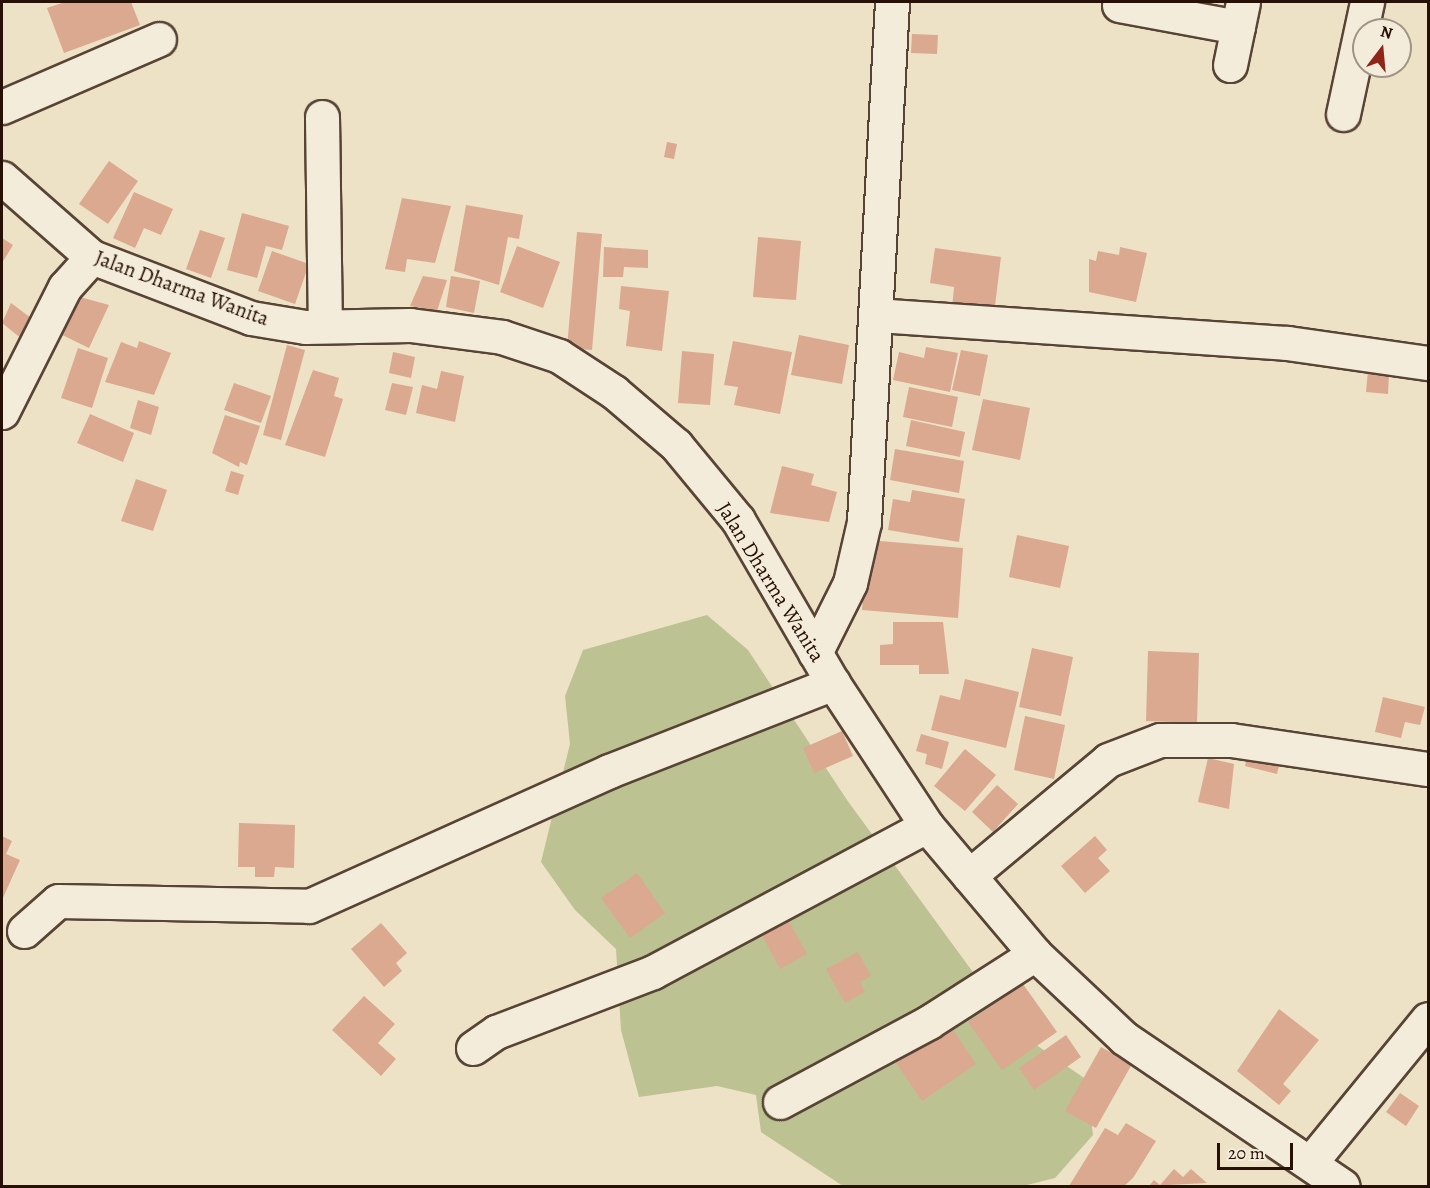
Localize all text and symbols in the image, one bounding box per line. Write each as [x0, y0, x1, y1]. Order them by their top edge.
north arrow [1352, 18, 1412, 78]
text: N [1378, 20, 1395, 45]
street label: Jalan Dharma Wanita [91, 245, 273, 331]
street label: Jalan Dharma Wanita [712, 497, 830, 667]
scale bar [1220, 1131, 1296, 1169]
text: 20 m [1228, 1141, 1265, 1165]

